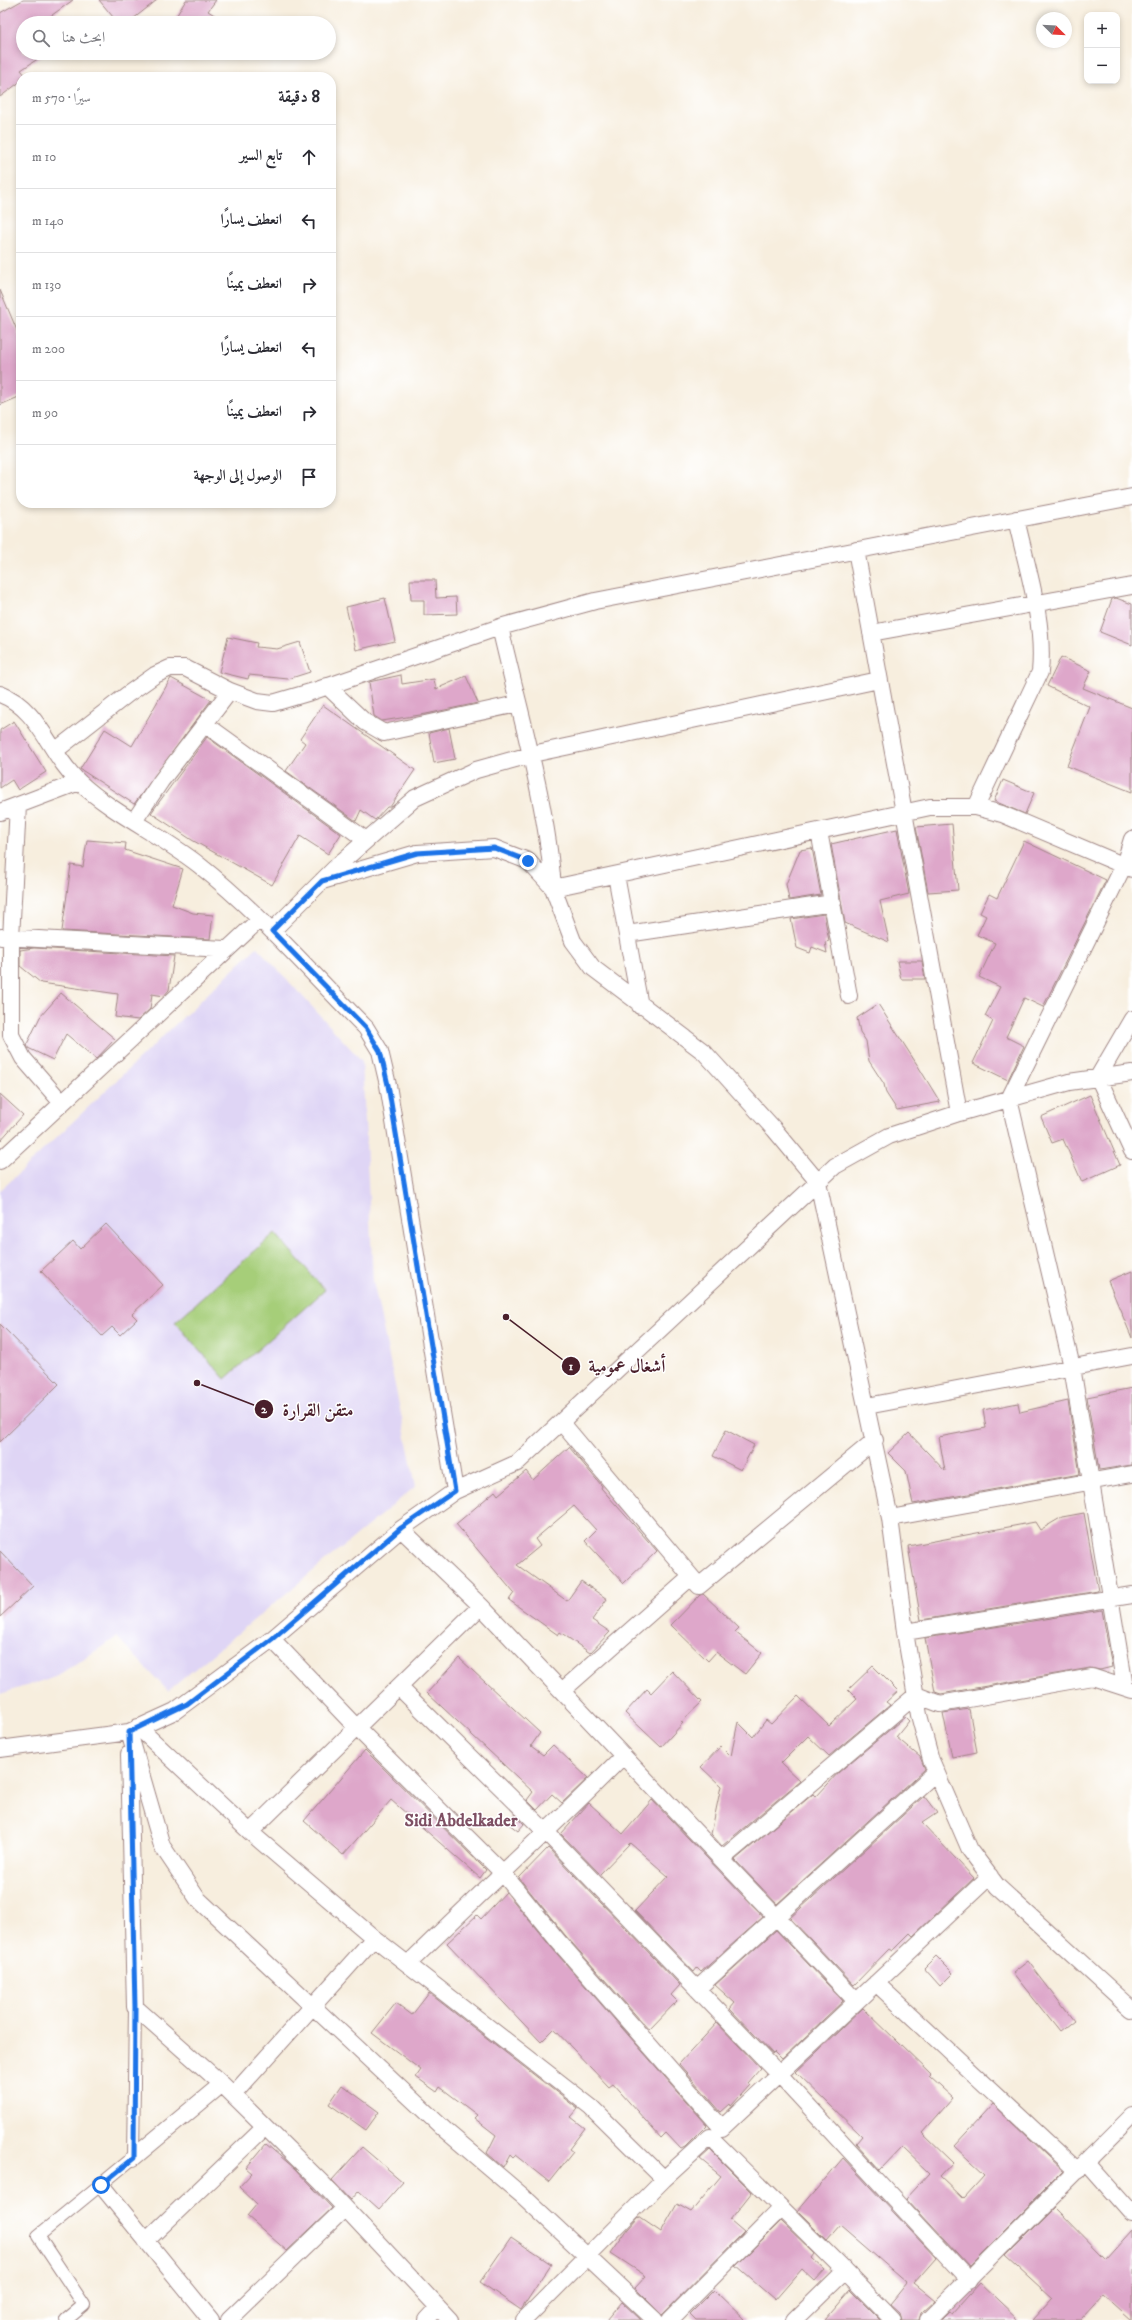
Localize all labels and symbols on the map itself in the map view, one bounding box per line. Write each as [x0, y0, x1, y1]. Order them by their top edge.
north arrow [1036, 12, 1072, 48]
route end [519, 852, 537, 870]
callout: أشغال عمومية [561, 1351, 674, 1381]
text: أشغال عمومية [589, 1353, 666, 1378]
text: 1 [569, 1359, 574, 1374]
callout: متقن القرارة [254, 1394, 361, 1424]
text: متقن القرارة [283, 1400, 353, 1422]
text: 2 [261, 1402, 268, 1417]
district label: Sidi Abdelkader [405, 1810, 518, 1832]
route start [92, 2176, 110, 2194]

